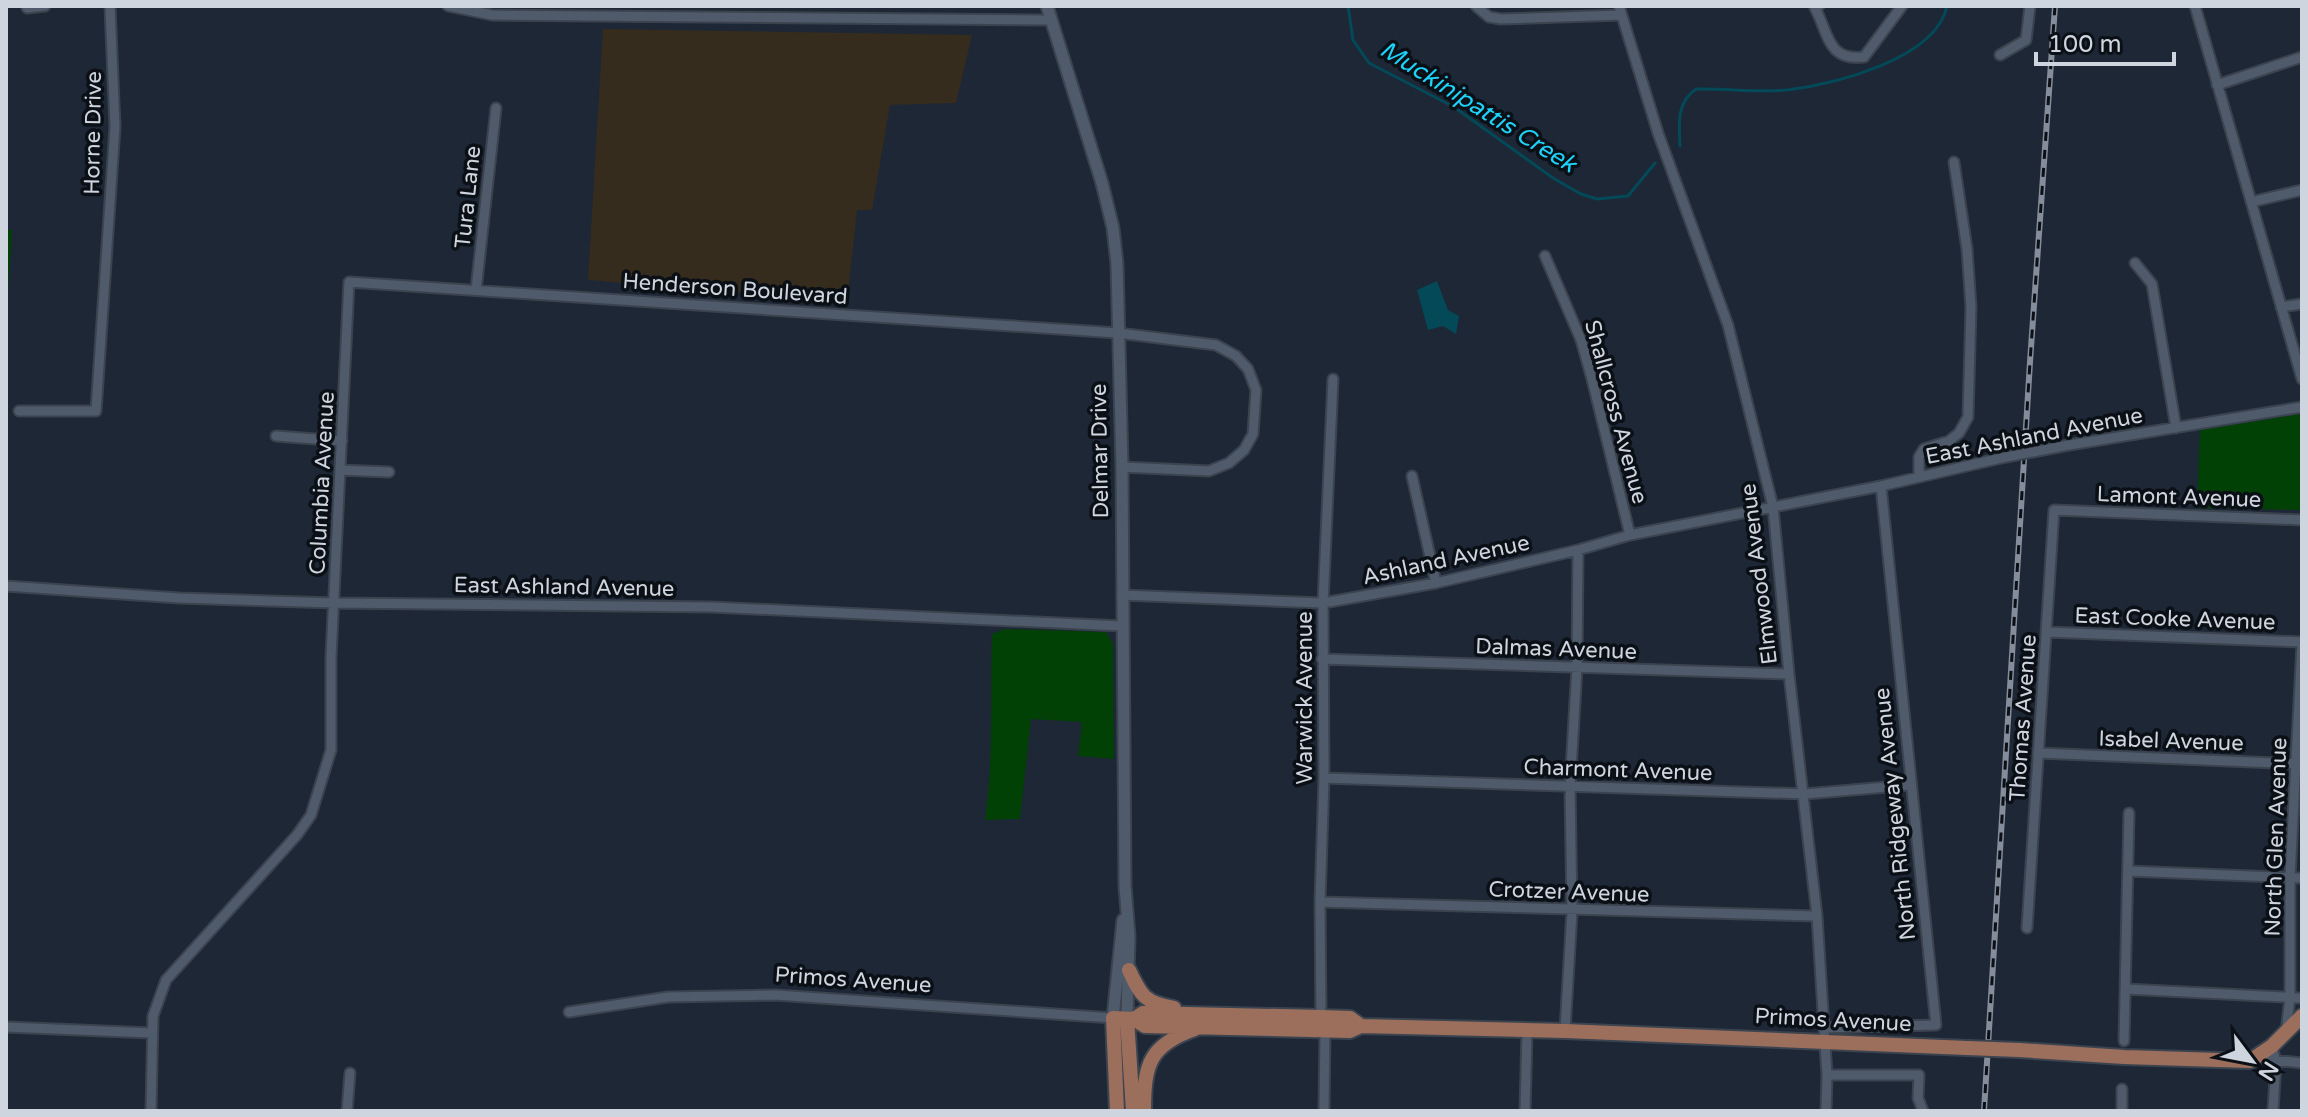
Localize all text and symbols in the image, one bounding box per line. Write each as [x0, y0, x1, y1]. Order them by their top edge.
scale bar [2036, 16, 2174, 66]
text: 100 m [2048, 30, 2122, 59]
water label: Muckinipattis Creek [1375, 35, 1583, 180]
street label: Horne Drive [79, 71, 107, 195]
street label: Tura Lane [450, 144, 486, 250]
street label: Henderson Boulevard [622, 268, 848, 310]
street label: Shallcross Avenue [1579, 317, 1653, 507]
street label: Delmar Drive [1086, 383, 1114, 519]
street label: Columbia Avenue [304, 391, 340, 575]
street label: East Ashland Avenue [1923, 402, 2145, 470]
street label: Lamont Avenue [2096, 481, 2262, 513]
street label: Elmwood Avenue [1735, 482, 1783, 666]
street label: Ashland Avenue [1360, 530, 1532, 590]
street label: East Ashland Avenue [453, 572, 675, 602]
street label: East Cooke Avenue [2074, 602, 2276, 636]
street label: Warwick Avenue [1292, 611, 1318, 785]
street label: Dalmas Avenue [1475, 633, 1637, 665]
street label: Thomas Avenue [2004, 633, 2042, 803]
street label: North Ridgeway Avenue [1869, 687, 1921, 941]
street label: Isabel Avenue [2098, 725, 2244, 757]
street label: North Glen Avenue [2260, 737, 2292, 937]
street label: Charmont Avenue [1523, 754, 1713, 786]
street label: Crotzer Avenue [1488, 876, 1650, 908]
street label: Primos Avenue [774, 962, 932, 998]
street label: Primos Avenue [1754, 1003, 1912, 1037]
north arrow [2212, 1021, 2292, 1101]
text: N [2252, 1057, 2284, 1085]

